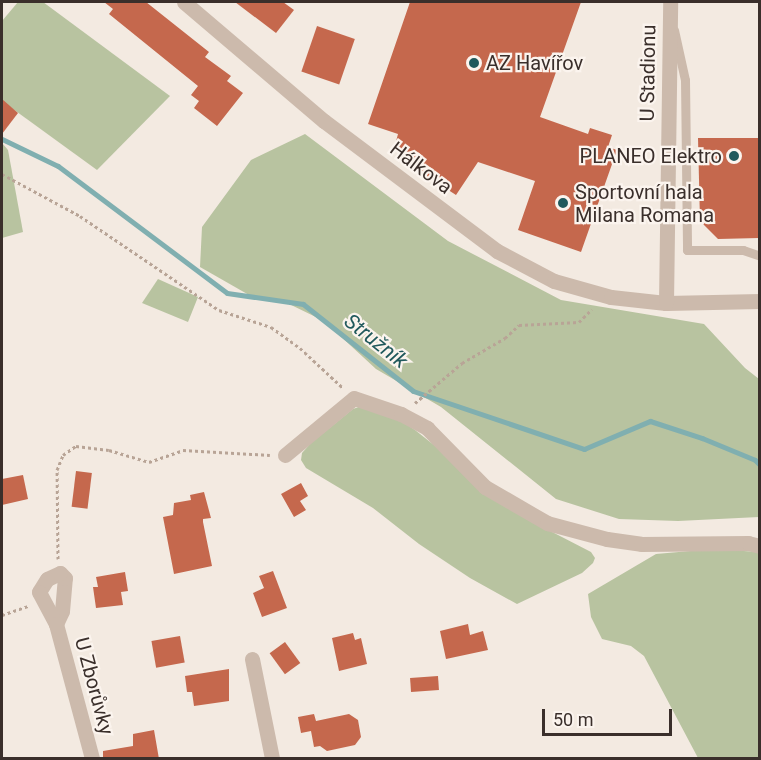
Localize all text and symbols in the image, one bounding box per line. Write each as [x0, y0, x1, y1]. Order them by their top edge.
street label: U Stadionu [635, 24, 661, 122]
place label: AZ Havířov [486, 51, 583, 75]
marker: AZ Havířov [467, 56, 481, 70]
street label: Hálkova [385, 137, 457, 199]
place label: PLANEO Elektro [580, 144, 722, 168]
marker: PLANEO Elektro [727, 149, 741, 163]
place label: Sportovní hala Milana Romana [575, 180, 714, 227]
marker: Sportovní hala Milana Romana [556, 196, 570, 210]
water label: Stružník [339, 308, 413, 374]
street label: U Zborůvky [70, 635, 118, 737]
scale bar [545, 697, 676, 735]
text: 50 m [553, 709, 593, 730]

